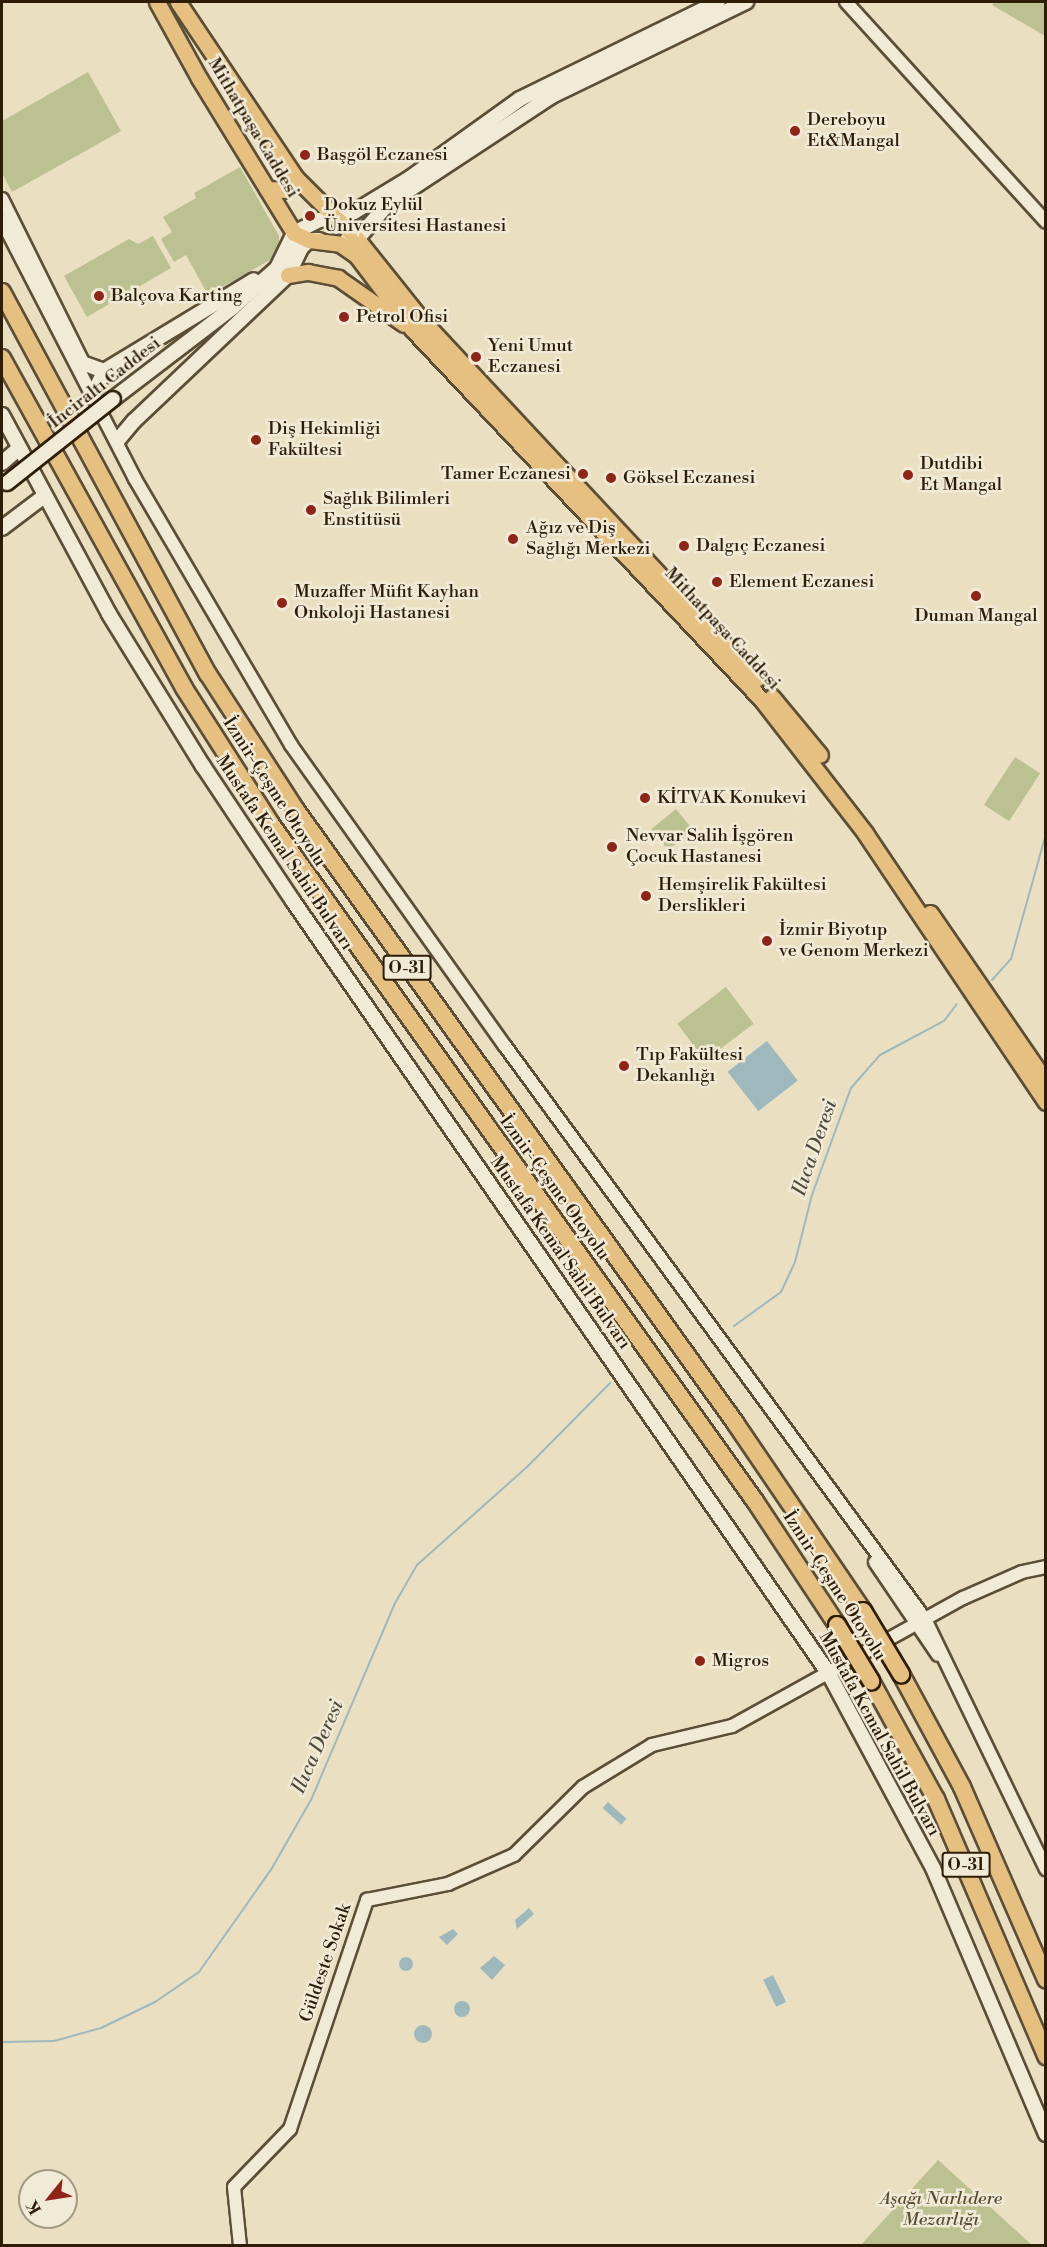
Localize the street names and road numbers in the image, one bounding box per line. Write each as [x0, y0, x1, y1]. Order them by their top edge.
street label: Mithatpaşa Caddesi [203, 54, 303, 202]
street label: İnciraltı Caddesi [45, 333, 165, 433]
street label: Mithatpaşa Caddesi [660, 563, 784, 695]
street label: İzmir-Çeşme Otoyolu [218, 713, 330, 871]
street label: Mustafa Kemal Sahil Bulvarı [211, 751, 357, 955]
road number: O-31 [382, 955, 432, 981]
street label: İzmir-Çeşme Otoyolu [494, 1112, 614, 1264]
street label: Mustafa Kemal Sahil Bulvarı [485, 1152, 635, 1354]
street label: İzmir-Çeşme Otoyolu [778, 1507, 890, 1665]
street label: Mustafa Kemal Sahil Bulvarı [814, 1628, 944, 1840]
road number: O-31 [940, 1852, 992, 1878]
street label: Güldeste Sokak [296, 1901, 356, 2025]

